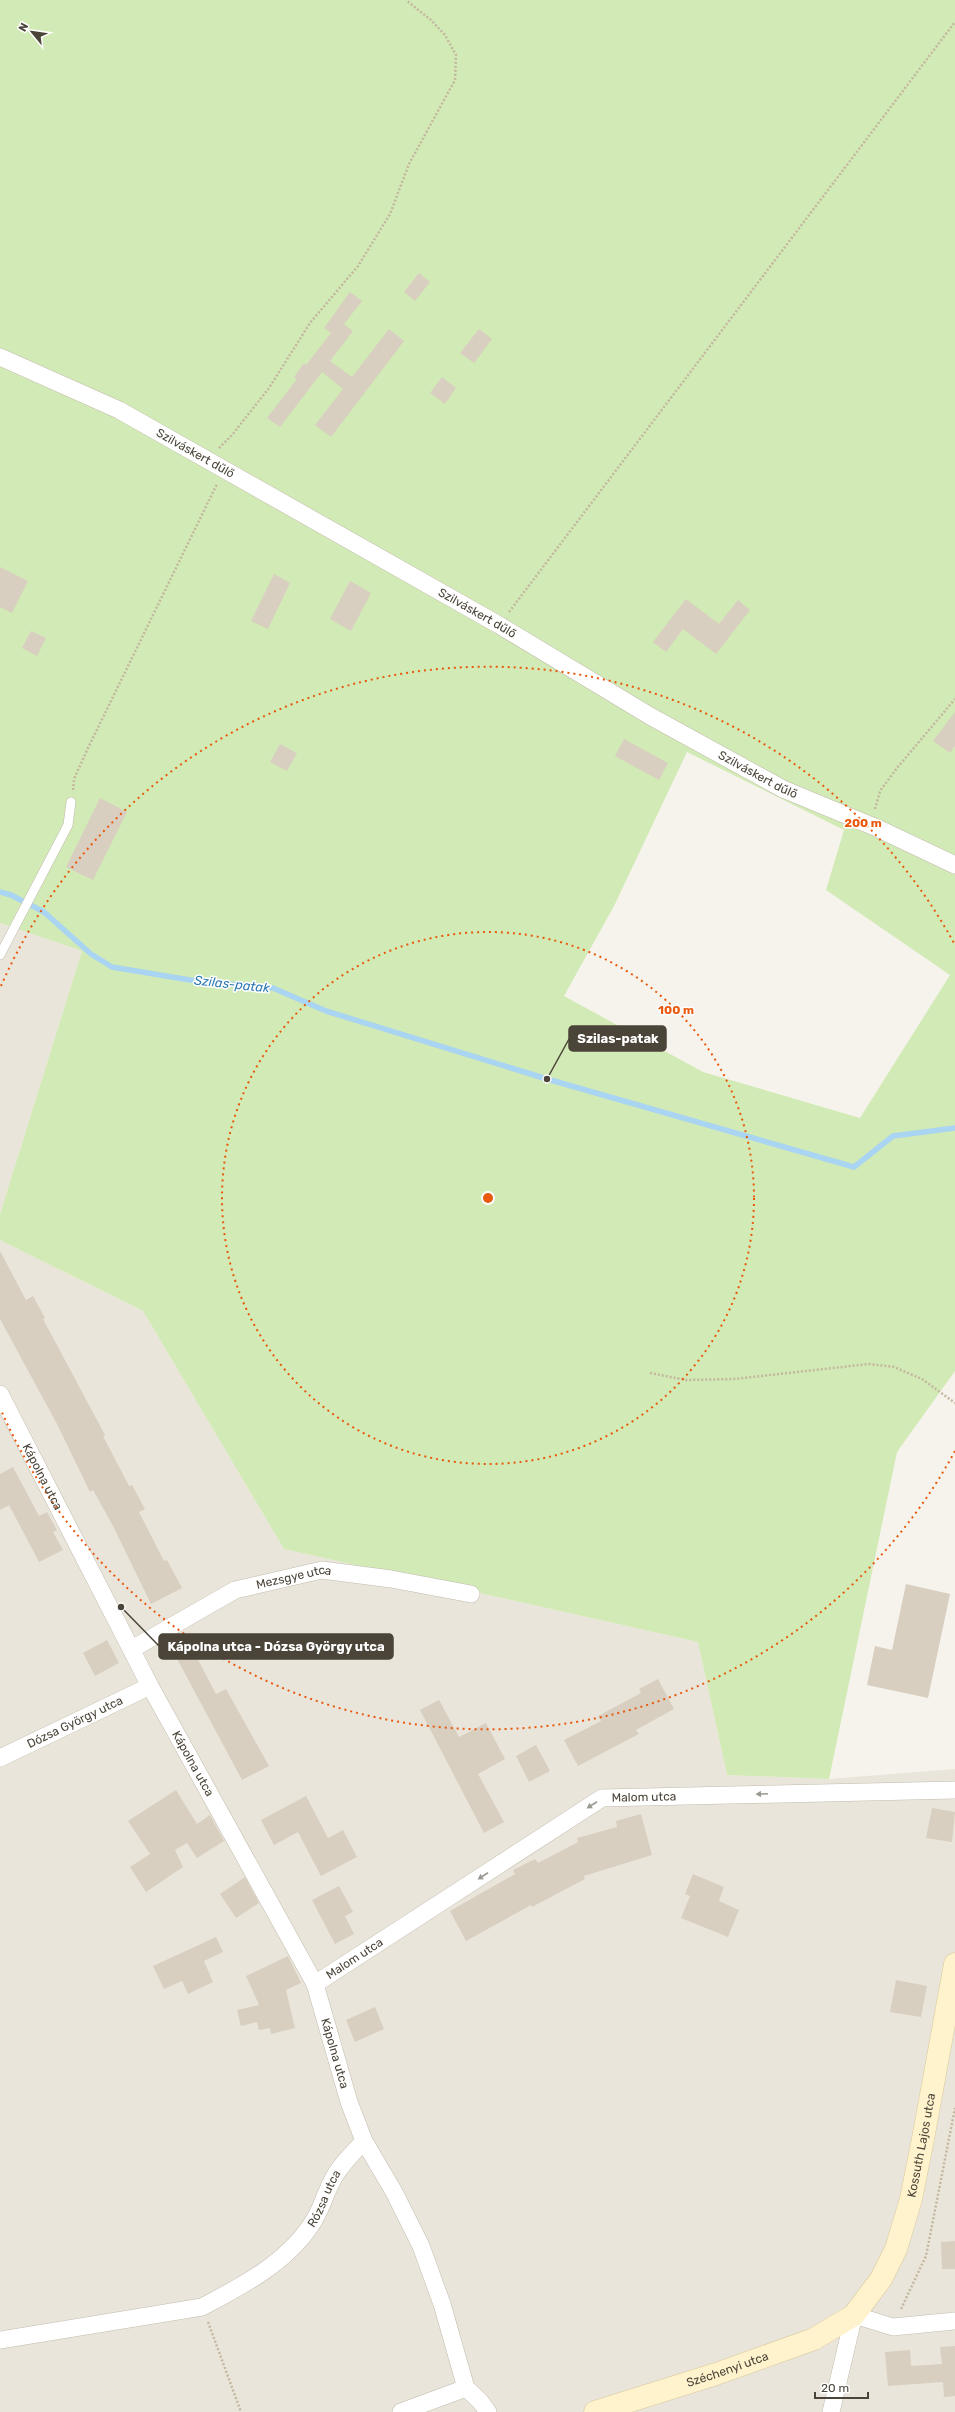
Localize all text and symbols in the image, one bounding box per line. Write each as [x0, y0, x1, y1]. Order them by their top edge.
north arrow [12, 12, 52, 52]
text: N [16, 21, 31, 34]
street label: Szilváskert dűlő [154, 426, 237, 481]
street label: Szilváskert dűlő [436, 585, 519, 641]
street label: Szilváskert dűlő [716, 748, 800, 801]
text: 200 m [844, 816, 882, 830]
water label: Szilas-patak [193, 973, 271, 995]
text: 100 m [658, 1003, 694, 1017]
callout: Szilas-patak [569, 1026, 666, 1051]
text: Szilas-patak [577, 1031, 659, 1046]
centre of rings [481, 1191, 495, 1205]
street label: Kápolna utca [20, 1441, 65, 1512]
street label: Mezsgye utca [255, 1562, 332, 1592]
callout: Kápolna utca - Dózsa György utca [159, 1634, 393, 1659]
text: Kápolna utca - Dózsa György utca [167, 1639, 385, 1654]
street label: Dózsa György utca [25, 1693, 125, 1751]
street label: Kápolna utca [169, 1728, 217, 1799]
street label: Malom utca [611, 1789, 677, 1805]
one-way arrow [755, 1791, 768, 1797]
one-way arrow [587, 1801, 597, 1809]
one-way arrow [477, 1872, 489, 1879]
street label: Malom utca [323, 1935, 385, 1982]
street label: Kápolna utca [318, 2016, 352, 2090]
street label: Kossuth Lajos utca [904, 2092, 938, 2199]
street label: Rózsa utca [304, 2167, 344, 2230]
street label: Széchenyi utca [685, 2349, 770, 2390]
scale bar [815, 2374, 868, 2400]
text: 20 m [821, 2381, 849, 2395]

